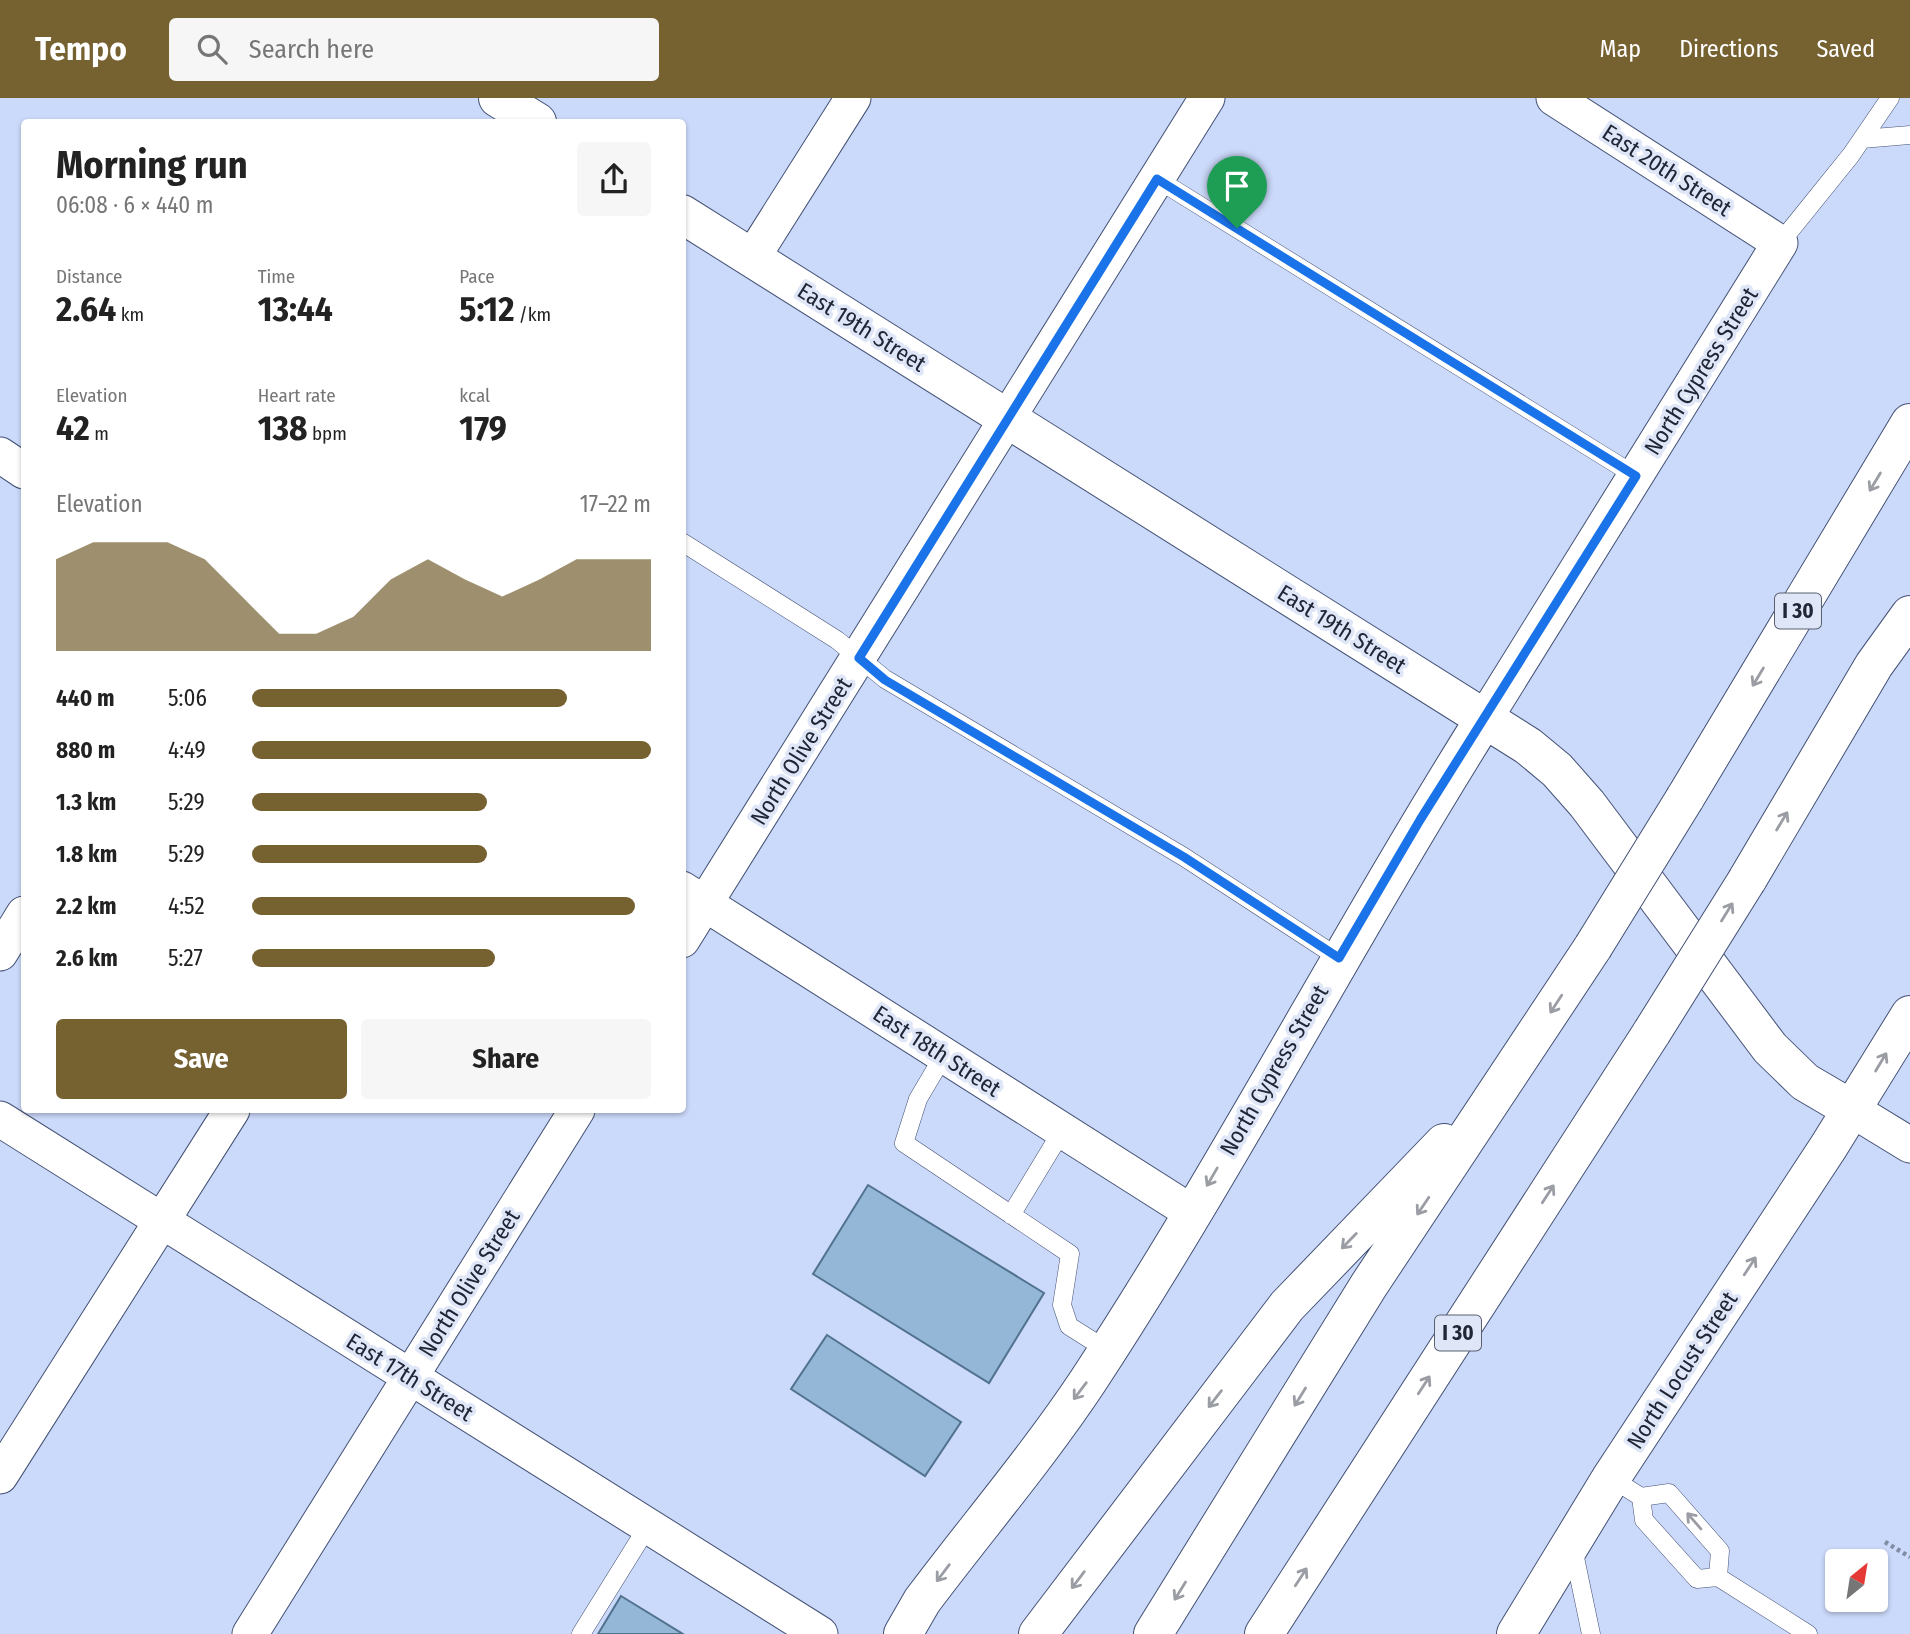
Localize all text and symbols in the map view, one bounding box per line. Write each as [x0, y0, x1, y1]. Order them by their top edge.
search box [169, 18, 659, 81]
text: Tempo [35, 29, 127, 69]
icon: search [193, 30, 231, 68]
text: Search here [249, 34, 374, 65]
text: Map [1600, 35, 1641, 63]
text: Directions [1679, 35, 1778, 63]
text: Saved [1816, 35, 1875, 63]
street label: East 20th Street [1597, 118, 1737, 222]
text: Morning run [56, 142, 248, 188]
button: share [577, 142, 651, 216]
pin [1207, 156, 1267, 228]
icon: arrive [1218, 167, 1256, 205]
text: 06:08 · 6 × 440 m [56, 191, 213, 219]
text: Distance [56, 265, 123, 288]
text: Time [258, 265, 295, 288]
text: Pace [459, 265, 495, 288]
street label: East 19th Street [793, 276, 932, 378]
street label: North Cypress Street [1638, 282, 1764, 460]
text: 2.64 [56, 288, 116, 330]
text: 13:44 [258, 288, 333, 330]
text: 5:12 [459, 288, 514, 330]
text: km [116, 303, 144, 326]
text: /km [514, 303, 551, 326]
text: Elevation [56, 384, 128, 407]
text: Heart rate [258, 384, 336, 407]
text: kcal [459, 384, 490, 407]
text: 42 [56, 407, 90, 449]
text: 138 [258, 407, 308, 449]
text: 179 [459, 407, 507, 449]
text: m [90, 422, 109, 445]
text: bpm [308, 422, 347, 445]
one-way arrow [1868, 471, 1882, 491]
text: Elevation [56, 490, 143, 518]
text: 17–22 m [580, 490, 651, 518]
street label: East 19th Street [1273, 578, 1412, 680]
road number: I 30 [1775, 594, 1821, 628]
one-way arrow [1751, 666, 1765, 686]
street label: North Olive Street [744, 672, 858, 830]
text: 440 m [56, 684, 115, 712]
text: 5:06 [168, 684, 207, 712]
text: 880 m [56, 736, 115, 764]
text: 4:49 [168, 736, 206, 764]
text: 1.3 km [56, 788, 116, 816]
text: 5:29 [168, 788, 205, 816]
one-way arrow [1775, 811, 1789, 831]
text: 1.8 km [56, 840, 117, 868]
text: 5:29 [168, 840, 205, 868]
text: 2.2 km [56, 892, 117, 920]
text: 4:52 [168, 892, 205, 920]
one-way arrow [1720, 903, 1735, 922]
text: 2.6 km [56, 944, 118, 972]
text: 5:27 [168, 944, 203, 972]
street label: North Cypress Street [1214, 979, 1334, 1160]
one-way arrow [1549, 994, 1563, 1014]
street label: East 18th Street [868, 999, 1006, 1103]
button: Save [56, 1019, 347, 1099]
button: Share [361, 1019, 651, 1099]
one-way arrow [1874, 1053, 1888, 1073]
one-way arrow [1205, 1166, 1219, 1186]
one-way arrow [1540, 1185, 1555, 1204]
one-way arrow [1415, 1196, 1430, 1215]
street label: North Olive Street [412, 1204, 526, 1362]
one-way arrow [1341, 1232, 1358, 1249]
one-way arrow [1743, 1257, 1757, 1277]
street label: North Locust Street [1621, 1286, 1744, 1454]
road number: I 30 [1435, 1316, 1481, 1350]
street label: East 17th Street [341, 1327, 479, 1427]
one-way arrow [1418, 1376, 1432, 1396]
one-way arrow [1073, 1381, 1087, 1400]
one-way arrow [1292, 1387, 1306, 1407]
one-way arrow [1208, 1389, 1223, 1408]
one-way arrow [1686, 1513, 1702, 1531]
north arrow [1825, 1549, 1888, 1612]
map controls [1825, 1549, 1888, 1612]
one-way arrow [935, 1563, 950, 1582]
one-way arrow [1295, 1567, 1309, 1587]
one-way arrow [1070, 1570, 1085, 1589]
one-way arrow [1172, 1580, 1186, 1600]

